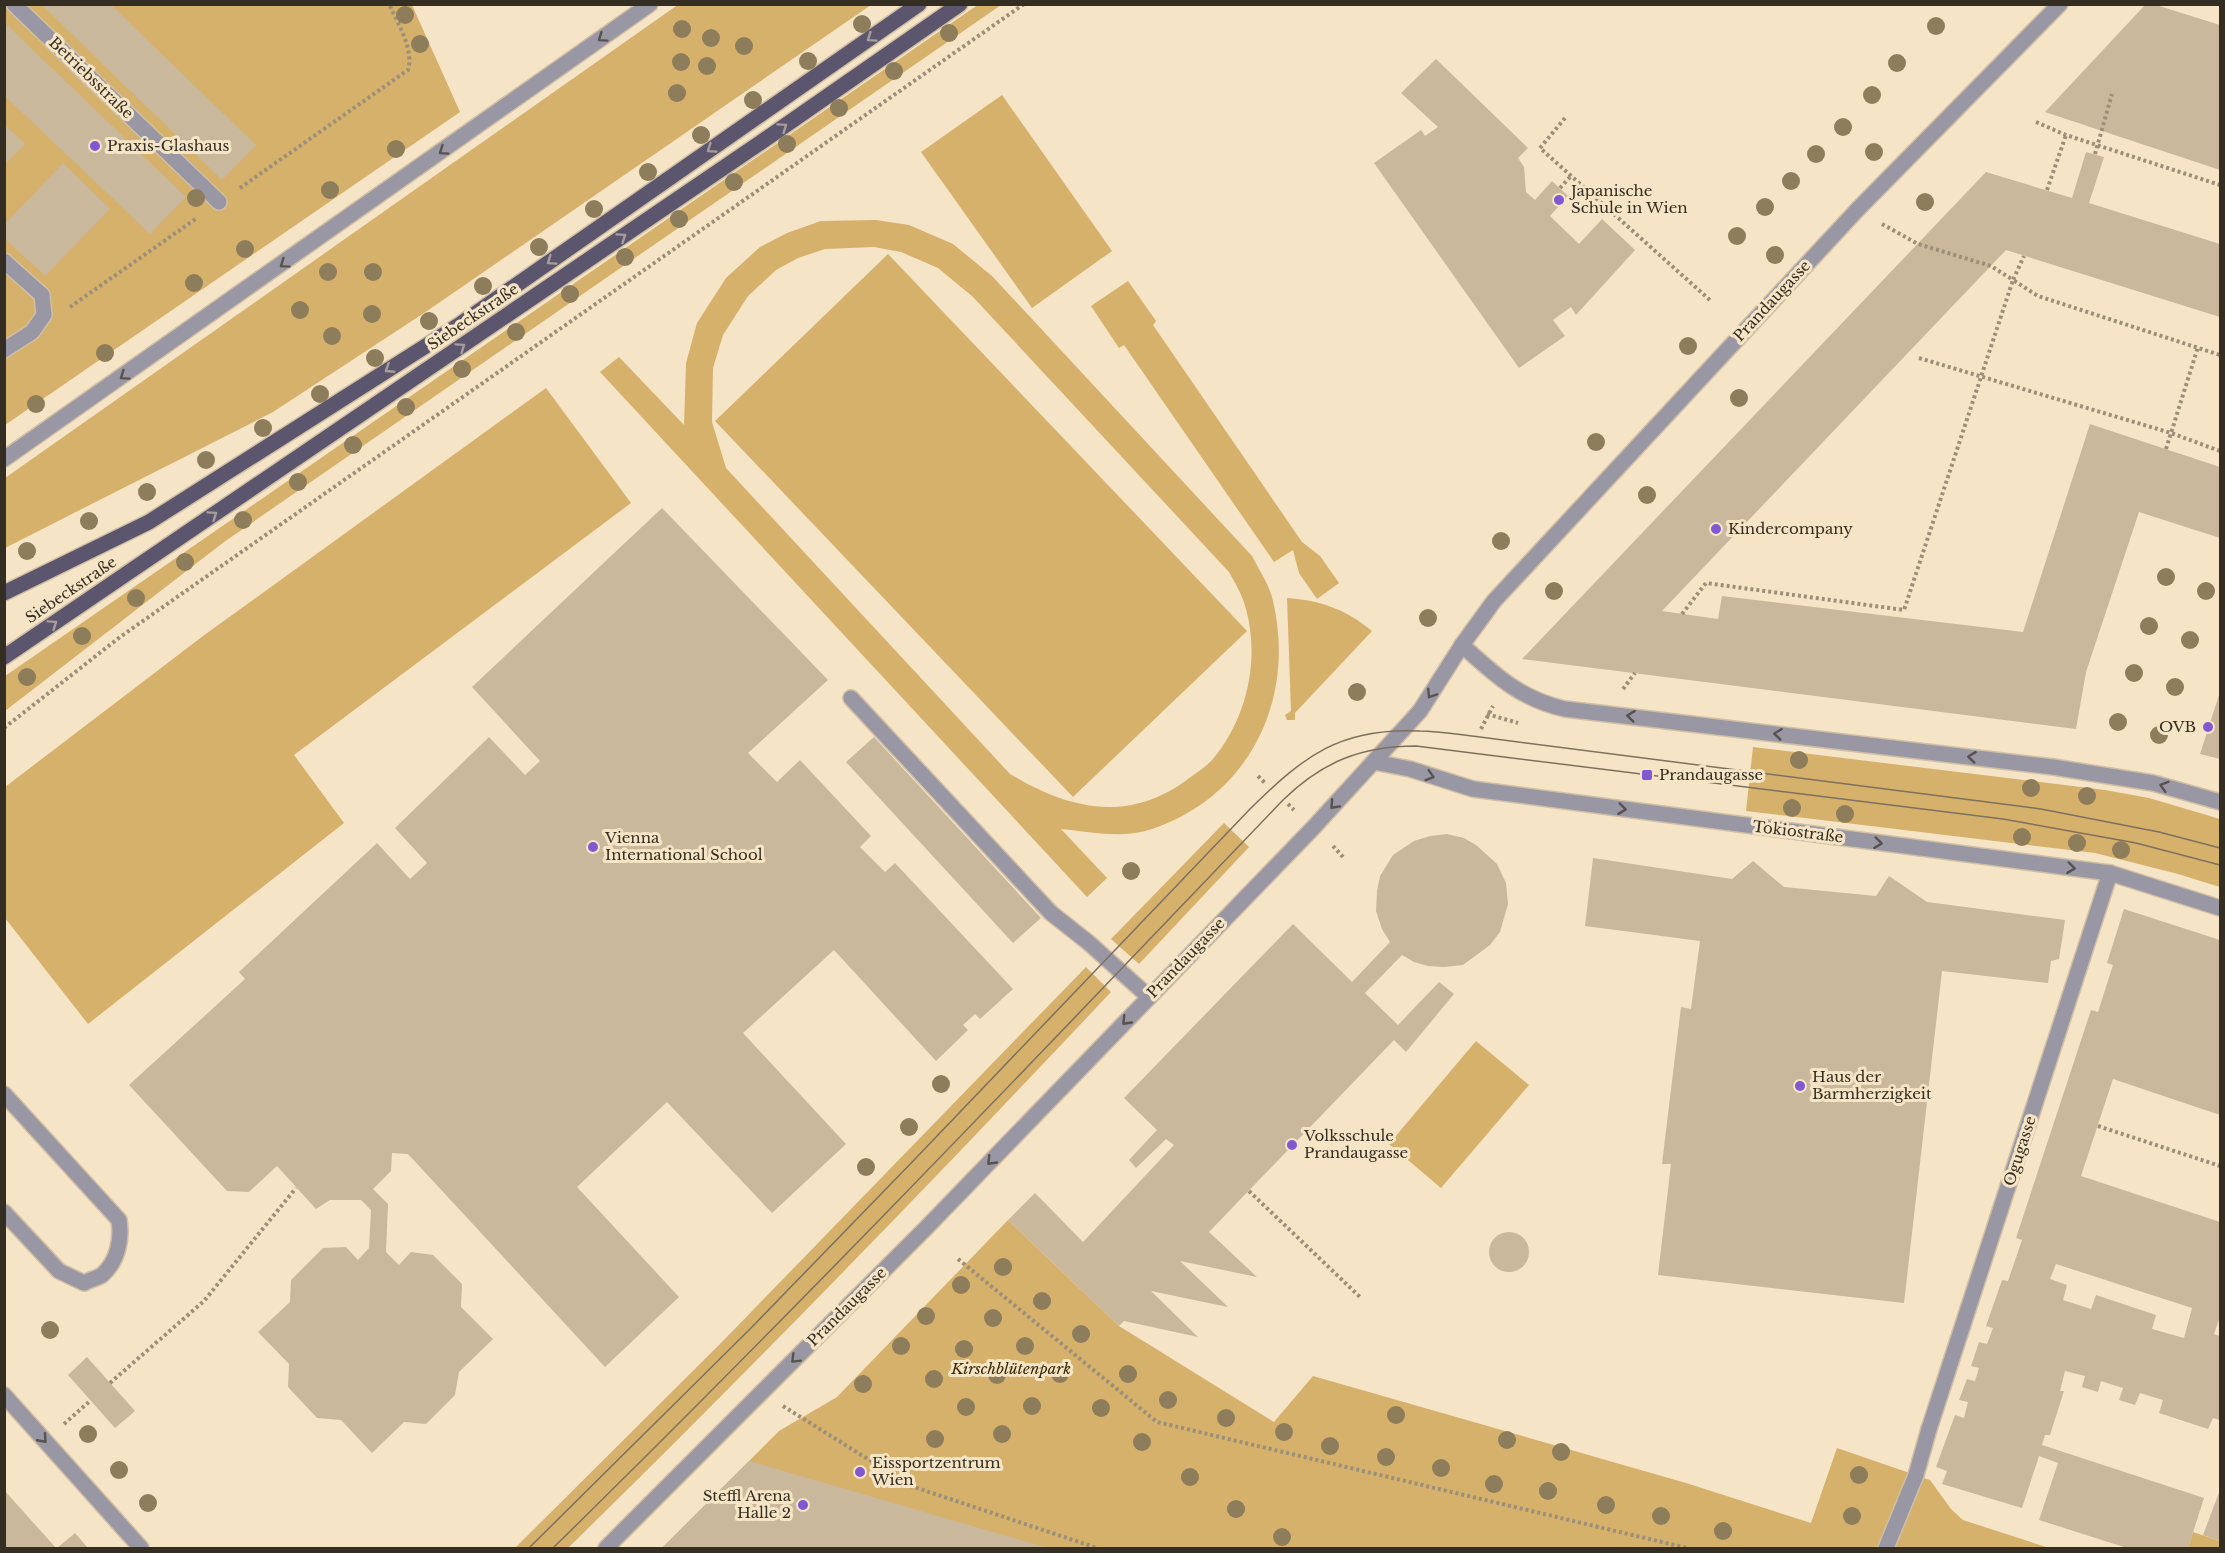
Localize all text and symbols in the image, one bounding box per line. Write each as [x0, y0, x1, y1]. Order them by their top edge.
one-way arrow [598, 31, 609, 42]
one-way arrow [866, 31, 877, 42]
street label: Betriebsstraße [45, 33, 138, 123]
one-way arrow [776, 123, 787, 134]
place label: Praxis-Glashaus [107, 136, 230, 155]
marker: Praxis-Glashaus [88, 139, 102, 153]
one-way arrow [706, 142, 717, 153]
one-way arrow [439, 144, 450, 155]
place label: Japanische Schule in Wien [1569, 181, 1688, 217]
marker: Japanische Schule in Wien [1552, 193, 1566, 207]
one-way arrow [615, 233, 626, 244]
one-way arrow [546, 254, 557, 265]
street label: Prandaugasse [1729, 256, 1814, 345]
one-way arrow [280, 257, 291, 268]
street label: Siebeckstraße [424, 279, 522, 354]
one-way arrow [454, 343, 465, 354]
one-way arrow [385, 362, 395, 374]
one-way arrow [120, 369, 131, 380]
one-way arrow [206, 511, 217, 522]
place label: Kindercompany [1728, 519, 1853, 538]
marker: Kindercompany [1709, 522, 1723, 536]
street label: Siebeckstraße [22, 552, 120, 627]
one-way arrow [46, 620, 57, 631]
one-way arrow [1426, 688, 1438, 698]
one-way arrow [1626, 711, 1635, 723]
place label: OVB [2159, 717, 2196, 736]
marker: OVB [2201, 720, 2215, 734]
one-way arrow [1773, 728, 1782, 741]
one-way arrow [1967, 751, 1976, 764]
place label: Prandaugasse [1659, 765, 1763, 784]
marker: Prandaugasse [1640, 768, 1654, 782]
one-way arrow [1424, 769, 1435, 781]
one-way arrow [2159, 781, 2170, 793]
one-way arrow [1330, 798, 1341, 808]
one-way arrow [1617, 803, 1627, 815]
street label: Tokiostraße [1752, 817, 1844, 846]
place label: Vienna International School [604, 828, 763, 864]
one-way arrow [1873, 836, 1882, 848]
marker: Vienna International School [586, 840, 600, 854]
one-way arrow [2067, 861, 2076, 873]
street label: Prandaugasse [1143, 914, 1229, 1002]
one-way arrow [1122, 1014, 1133, 1024]
place label: Haus der Barmherzigkeit [1812, 1067, 1932, 1103]
marker: Haus der Barmherzigkeit [1793, 1079, 1807, 1093]
street label: Ogugasse [1999, 1113, 2040, 1188]
place label: Volksschule Prandaugasse [1303, 1126, 1408, 1162]
marker: Volksschule Prandaugasse [1285, 1138, 1299, 1152]
one-way arrow [987, 1153, 998, 1164]
street label: Prandaugasse [803, 1263, 890, 1350]
one-way arrow [791, 1352, 802, 1363]
park label: Kirschblütenpark [950, 1359, 1071, 1378]
one-way arrow [36, 1432, 47, 1443]
place label: Eissportzentrum Wien [871, 1453, 1001, 1489]
marker: Eissportzentrum Wien [853, 1465, 867, 1479]
place label: Steffl Arena Halle 2 [703, 1486, 792, 1522]
marker: Steffl Arena Halle 2 [796, 1498, 810, 1512]

